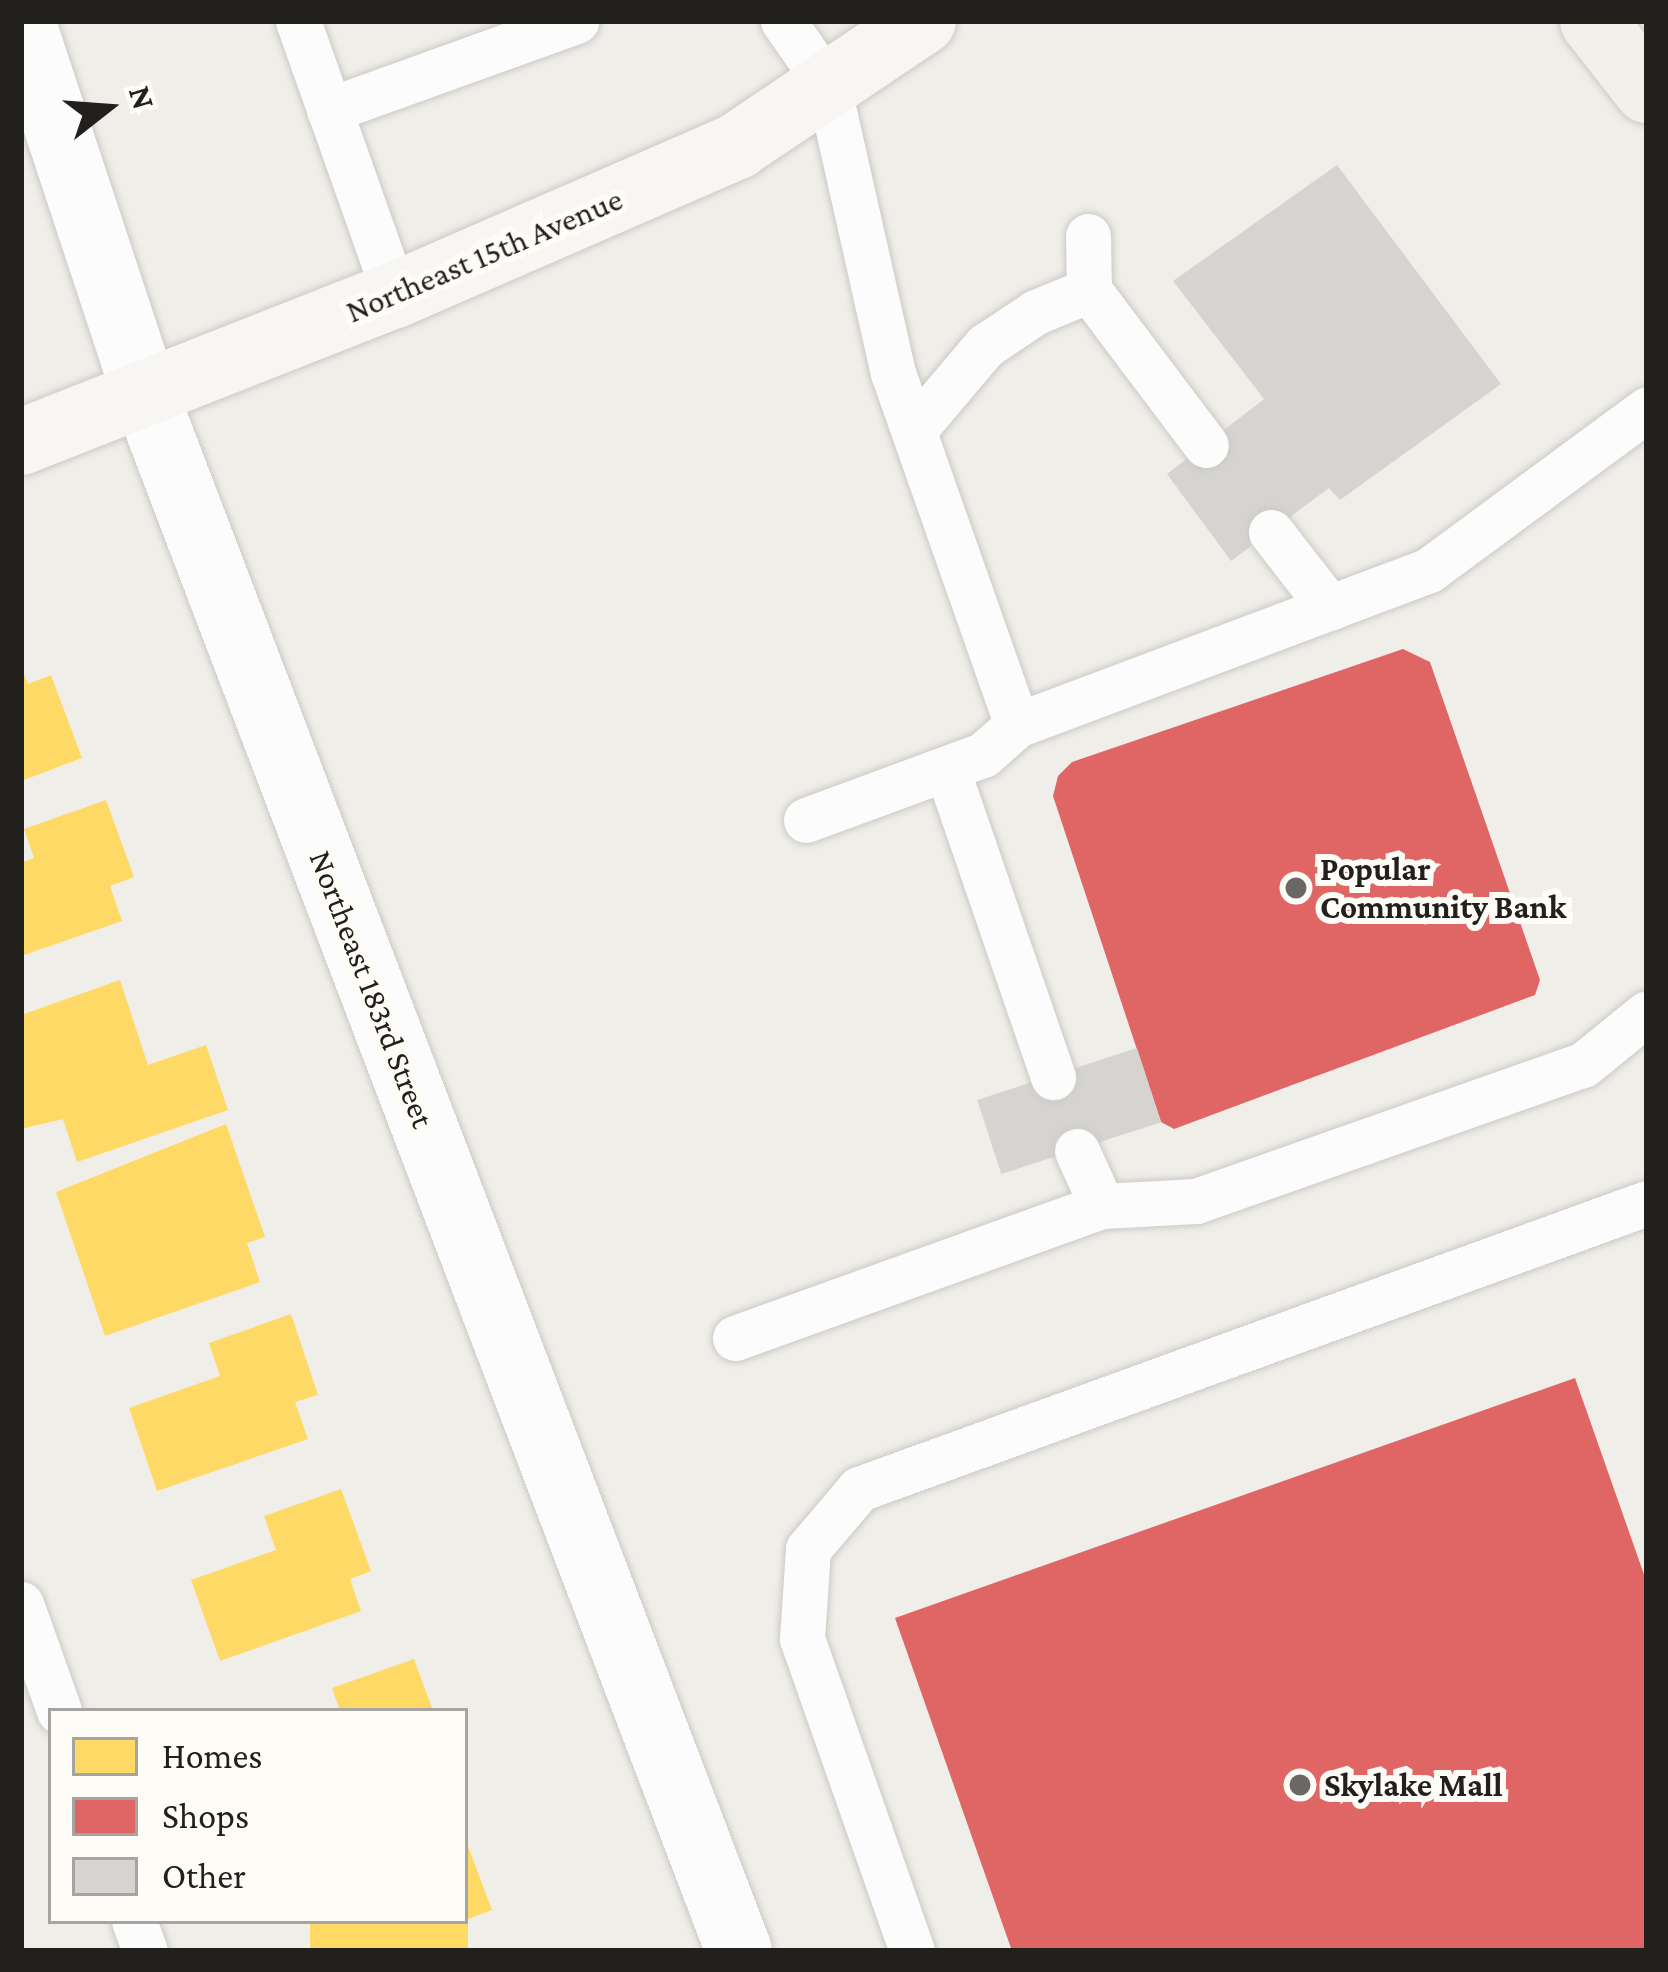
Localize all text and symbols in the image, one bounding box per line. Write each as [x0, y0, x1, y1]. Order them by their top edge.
north arrow [48, 48, 168, 168]
text: N [122, 81, 164, 113]
street label: Northeast 15th Avenue [340, 179, 628, 331]
street label: Northeast 183rd Street [301, 845, 443, 1133]
place label: Popular Community Bank [1320, 849, 1566, 927]
marker: Popular Community Bank [1283, 875, 1309, 901]
legend [48, 1708, 468, 1924]
text: Homes [162, 1736, 262, 1776]
place label: Skylake Mall [1324, 1765, 1503, 1805]
marker: Skylake Mall [1287, 1772, 1313, 1798]
text: Shops [162, 1796, 249, 1836]
text: Other [162, 1856, 246, 1896]

